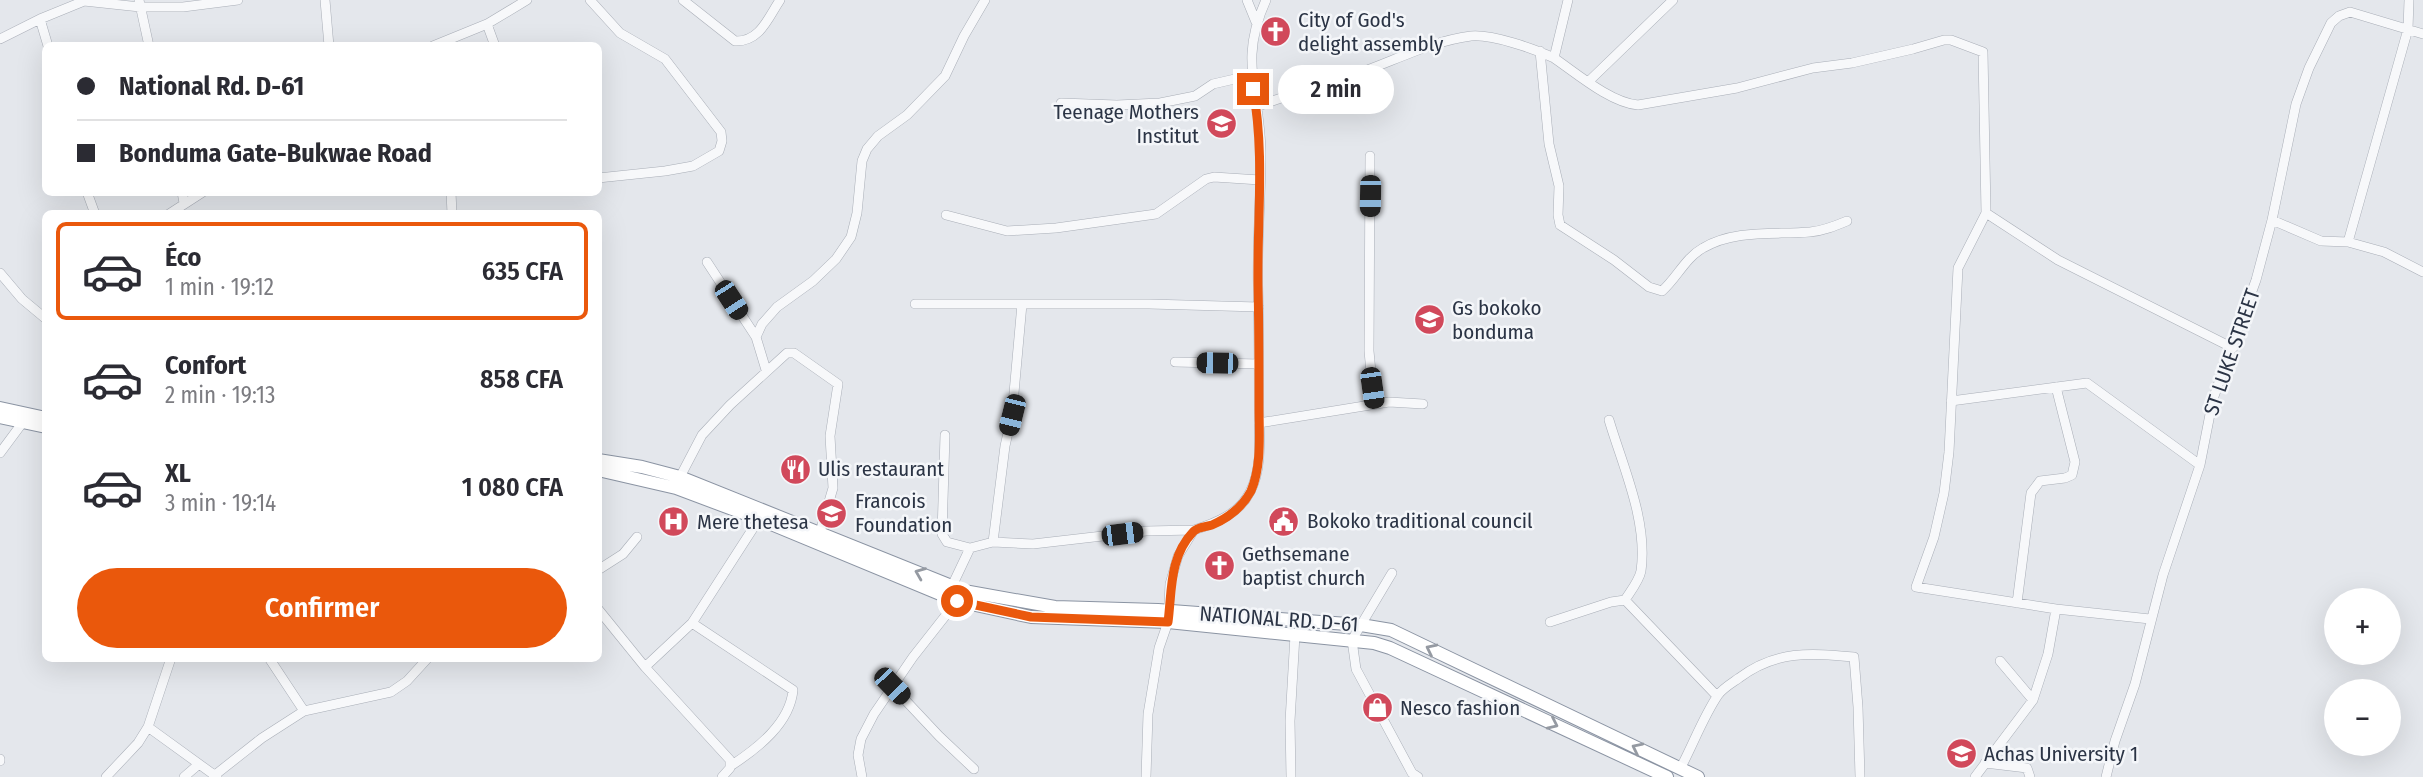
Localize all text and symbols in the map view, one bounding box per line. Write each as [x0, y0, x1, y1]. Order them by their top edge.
place label: City of God's delight assembly [1298, 7, 1444, 57]
church icon: City of God's delight assembly [1258, 15, 1292, 49]
callout: 2 min [1278, 64, 1393, 114]
text: National Rd. D-61 [119, 71, 304, 102]
route end [1237, 73, 1269, 105]
text: 2 min [1310, 75, 1362, 103]
place label: Teenage Mothers Institut [1053, 99, 1199, 149]
school or university icon: Teenage Mothers Institut [1205, 107, 1239, 141]
text: Bonduma Gate-Bukwae Road [119, 138, 432, 169]
car [1360, 175, 1381, 217]
icon: car [81, 240, 144, 303]
text: Éco [165, 242, 202, 273]
text: 635 CFA [482, 256, 563, 287]
text: 1 min · 19:12 [165, 273, 274, 301]
car [711, 277, 752, 323]
street label: ST LUKE STREET [2198, 285, 2266, 419]
place label: Gs bokoko bonduma [1452, 295, 1541, 345]
school or university icon: Gs bokoko bonduma [1412, 303, 1446, 337]
icon: car [81, 348, 144, 411]
text: Confort [165, 350, 246, 381]
car [1196, 352, 1239, 374]
text: 858 CFA [480, 364, 563, 395]
car [1359, 366, 1386, 410]
text: 2 min · 19:13 [165, 381, 275, 409]
car [997, 392, 1028, 438]
restaurant icon: Ulis restaurant [778, 452, 812, 486]
icon: car [81, 456, 144, 519]
place label: Ulis restaurant [818, 456, 944, 482]
text: XL [165, 458, 191, 489]
text: 1 080 CFA [462, 472, 563, 503]
place label: Francois Foundation [855, 488, 952, 538]
text: 3 min · 19:14 [165, 489, 276, 517]
school or university icon: Francois Foundation [815, 496, 849, 530]
public building icon: Bokoko traditional council [1267, 504, 1301, 538]
hospital icon: Mere thetesa [657, 505, 691, 539]
place label: Bokoko traditional council [1307, 508, 1533, 534]
place label: Mere thetesa [697, 509, 809, 535]
car [1100, 521, 1145, 547]
place label: Gethsemane baptist church [1242, 541, 1365, 591]
church icon: Gethsemane baptist church [1202, 549, 1236, 583]
button: Confirmer [77, 568, 567, 648]
one-way arrow [915, 568, 927, 582]
route start [941, 585, 973, 617]
map controls [2324, 588, 2401, 756]
button: + [2324, 588, 2401, 665]
street label: NATIONAL RD. D-61 [1199, 600, 1359, 638]
one-way arrow [1426, 644, 1438, 658]
car [870, 664, 915, 708]
button: − [2324, 679, 2401, 756]
shop icon: Nesco fashion [1360, 691, 1394, 725]
place label: Nesco fashion [1400, 695, 1520, 721]
one-way arrow [1546, 716, 1558, 730]
school or university icon: Achas University 1 [1944, 737, 1978, 771]
place label: Achas University 1 [1984, 741, 2138, 767]
one-way arrow [1632, 742, 1644, 756]

